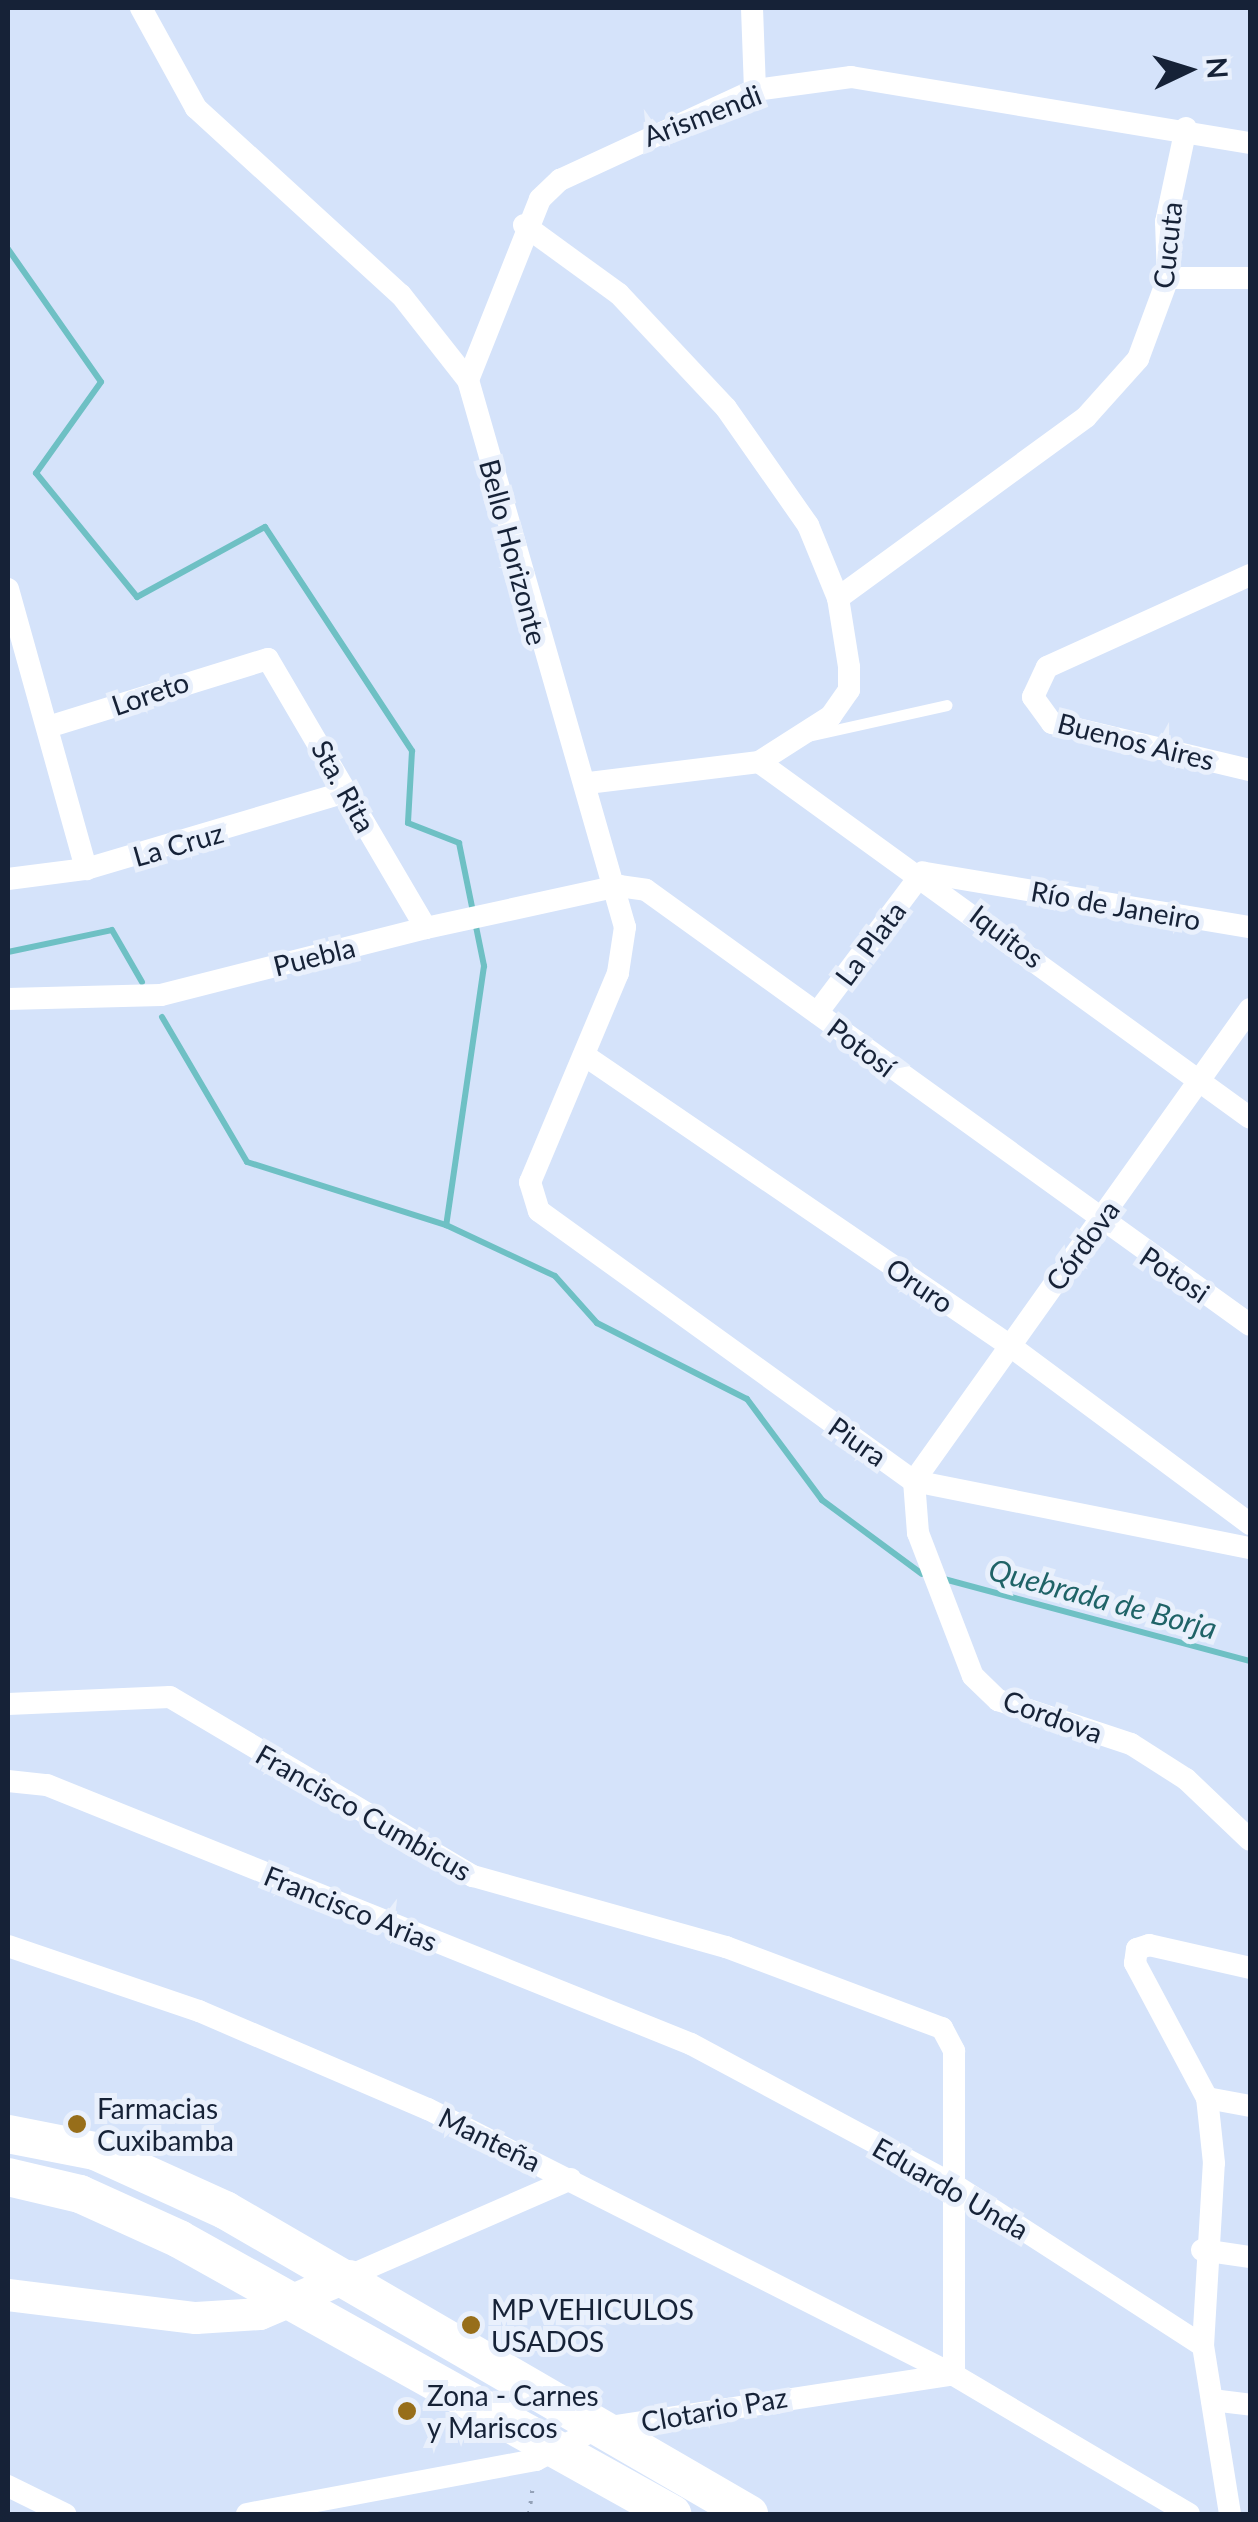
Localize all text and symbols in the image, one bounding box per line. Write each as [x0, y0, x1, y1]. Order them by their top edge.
north arrow [1138, 20, 1238, 120]
text: N [1200, 56, 1236, 80]
street label: Arismendi [638, 77, 766, 153]
street label: Cucuta [1146, 200, 1188, 290]
street label: Bello Horizonte [473, 455, 555, 649]
street label: Loreto [107, 664, 193, 722]
street label: Buenos Aires [1054, 705, 1218, 777]
street label: Sta. Rita [305, 734, 383, 838]
street label: La Cruz [129, 815, 227, 873]
street label: Río de Janeiro [1028, 873, 1204, 937]
street label: La Plata [828, 894, 912, 992]
street label: Iquitos [964, 897, 1050, 975]
street label: Puebla [270, 930, 358, 982]
street label: Potosí [821, 1011, 903, 1083]
street label: Córdova [1038, 1193, 1126, 1297]
street label: Potosi [1134, 1239, 1216, 1309]
street label: Oruro [880, 1251, 960, 1319]
street label: Piura [823, 1409, 893, 1473]
water label: Quebrada de Borja [985, 1550, 1221, 1646]
street label: Cordova [999, 1683, 1107, 1749]
street label: Francisco Cumbicus [250, 1737, 478, 1887]
street label: Francisco Arias [259, 1858, 443, 1958]
place label: Farmacias Cuxibamba [97, 2091, 234, 2157]
street label: Manteña [434, 2100, 546, 2178]
marker: Farmacias Cuxibamba [66, 2113, 88, 2135]
street label: Eduardo Unda [867, 2130, 1035, 2246]
place label: MP VEHICULOS USADOS [491, 2292, 696, 2358]
marker: MP VEHICULOS USADOS [460, 2314, 482, 2336]
place label: Zona - Carnes y Mariscos [427, 2378, 599, 2444]
street label: Clotario Paz [638, 2380, 790, 2438]
marker: Zona - Carnes y Mariscos [396, 2400, 418, 2422]

